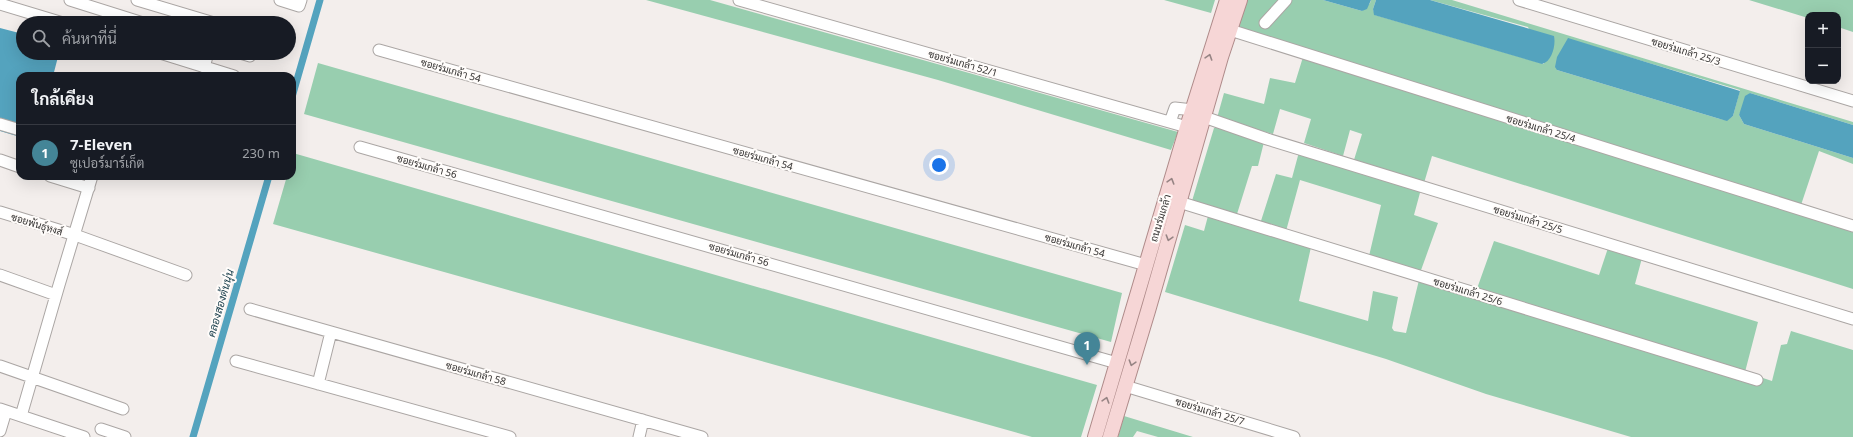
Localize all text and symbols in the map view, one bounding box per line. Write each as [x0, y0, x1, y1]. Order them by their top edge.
map controls [1805, 12, 1841, 84]
button: + [1805, 12, 1841, 48]
search box [16, 16, 296, 60]
icon: search [30, 27, 52, 49]
text: ค้นหาที่นี่ [62, 28, 117, 48]
street label: ซอยร่มเกล้า 25/3 [1650, 34, 1723, 68]
street label: ซอยร่มเกล้า 52/1 [927, 46, 999, 80]
button: − [1805, 48, 1841, 84]
one-way arrow [1204, 54, 1213, 61]
street label: ซอยร่มเกล้า 54 [419, 55, 483, 85]
text: ใกล้เคียง [32, 87, 94, 110]
street label: ซอยร่มเกล้า 25/4 [1505, 111, 1578, 145]
text: 7-Eleven [70, 134, 132, 154]
street label: ซอยร่มเกล้า 54 [731, 143, 795, 173]
text: 1 [41, 144, 49, 162]
text: 230 m [242, 144, 280, 162]
street label: ซอยร่มเกล้า 56 [395, 151, 459, 181]
text: ซูเปอร์มาร์เก็ต [70, 154, 144, 172]
your location [929, 155, 949, 175]
one-way arrow [1166, 178, 1175, 185]
street label: ถนนร่มเกล้า [1146, 192, 1174, 243]
street label: ซอยร่มเกล้า 25/5 [1492, 202, 1565, 236]
street label: ซอยพันธุ์หงส์ [9, 209, 65, 240]
street label: ซอยร่มเกล้า 54 [1043, 230, 1107, 260]
one-way arrow [1165, 235, 1174, 242]
street label: ซอยร่มเกล้า 56 [707, 239, 771, 269]
water label: คลองสองต้นนุ่น [203, 267, 239, 339]
street label: ซอยร่มเกล้า 25/6 [1432, 274, 1505, 308]
pin: 1 [1074, 332, 1100, 365]
street label: ซอยร่มเกล้า 58 [444, 358, 508, 388]
one-way arrow [1128, 359, 1137, 366]
street label: ซอยร่มเกล้า 25/7 [1174, 394, 1247, 428]
one-way arrow [1101, 396, 1110, 403]

